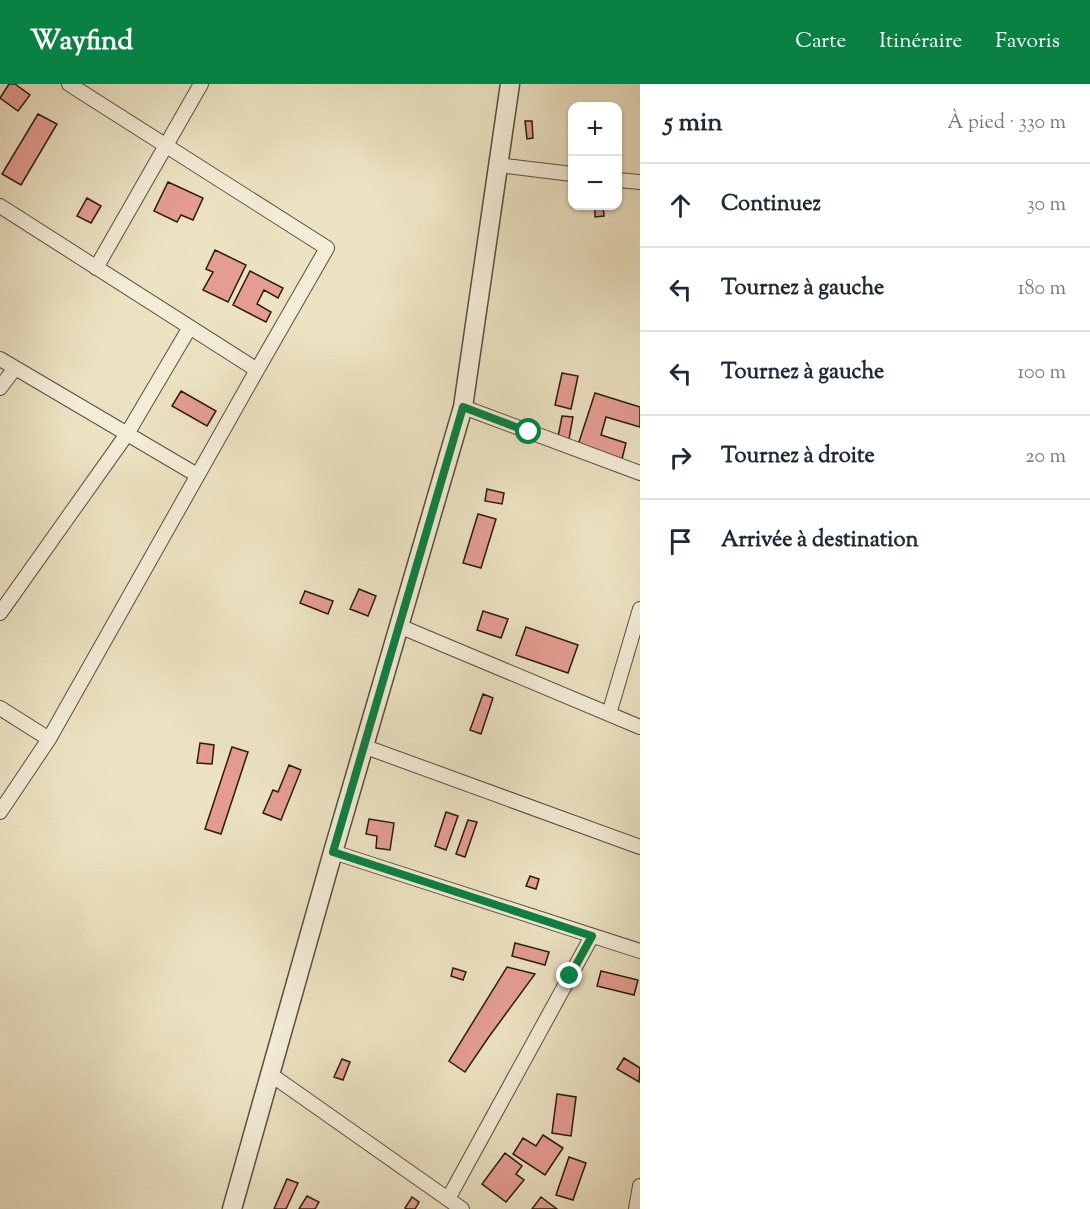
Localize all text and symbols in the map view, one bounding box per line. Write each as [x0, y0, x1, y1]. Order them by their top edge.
text: Wayfind [30, 22, 133, 62]
text: Carte [795, 27, 846, 57]
text: Itinéraire [879, 27, 962, 57]
text: Favoris [995, 27, 1060, 57]
map controls [568, 102, 622, 210]
button: + [568, 102, 622, 156]
text: 5 min [664, 105, 723, 142]
text: À pied · 330 m [947, 109, 1066, 138]
button: − [568, 156, 622, 210]
icon: ahead [664, 189, 697, 222]
text: Continuez [721, 189, 821, 221]
text: 30 m [1027, 191, 1066, 220]
icon: left [664, 273, 697, 306]
text: Tournez à gauche [721, 273, 884, 305]
text: 180 m [1018, 275, 1066, 304]
icon: left [664, 357, 697, 390]
text: Tournez à gauche [721, 357, 884, 389]
text: 100 m [1017, 359, 1066, 388]
route start [515, 418, 541, 444]
icon: right [664, 441, 697, 474]
text: Tournez à droite [721, 441, 875, 473]
text: 20 m [1025, 443, 1066, 472]
icon: arrive [664, 525, 697, 558]
text: Arrivée à destination [721, 525, 918, 557]
route end [556, 962, 582, 988]

